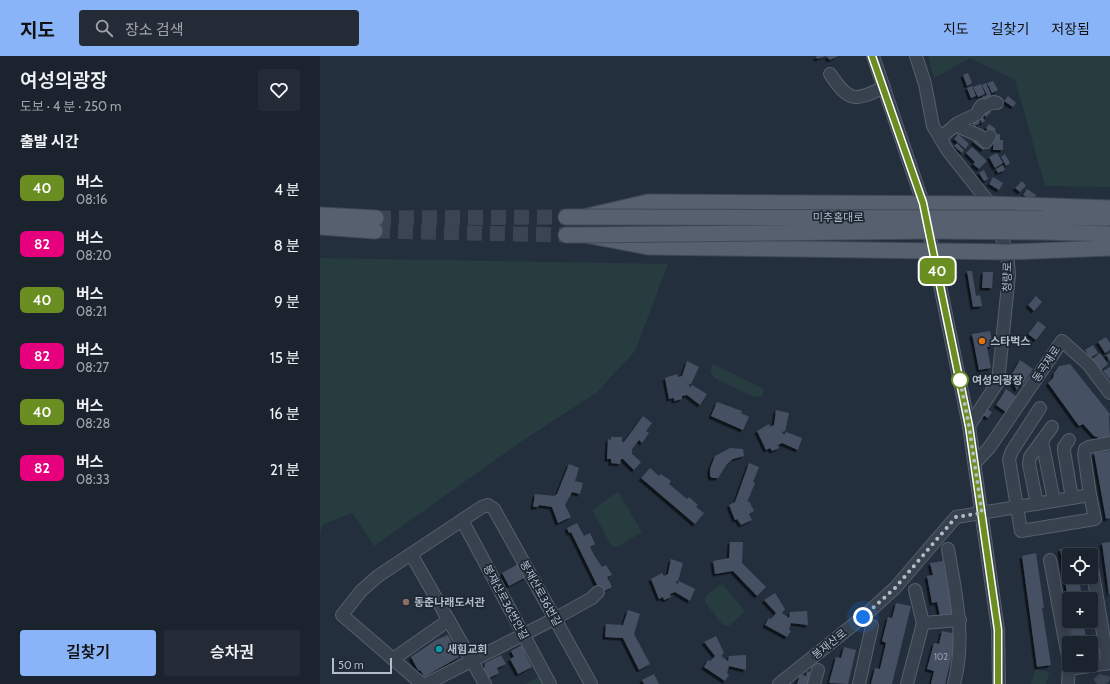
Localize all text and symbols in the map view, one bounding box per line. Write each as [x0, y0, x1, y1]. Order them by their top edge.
search box [79, 10, 359, 46]
icon: search [93, 17, 115, 39]
text: 지도 [20, 19, 55, 42]
text: 지도 [943, 20, 969, 38]
text: 길찾기 [991, 20, 1029, 38]
text: 저장됨 [1051, 20, 1090, 38]
text: 장소 검색 [125, 21, 184, 39]
text: 여성의광장 [20, 69, 107, 92]
button: heart [258, 69, 300, 111]
text: 도보 · 4 분 · 250 m [20, 98, 121, 114]
text: 출발 시간 [20, 133, 79, 151]
text: 버스 [76, 173, 104, 191]
text: 40 [33, 179, 51, 197]
text: 4 분 [274, 181, 300, 199]
text: 08:16 [76, 191, 107, 207]
street label: 미추홀대로 [813, 210, 863, 224]
text: 버스 [76, 229, 104, 247]
text: 82 [34, 235, 50, 253]
text: 8 분 [274, 237, 300, 255]
text: 08:20 [76, 247, 112, 263]
line badge: 40 [919, 258, 955, 284]
text: 40 [928, 262, 946, 280]
street label: 청량로 [1000, 262, 1014, 292]
text: 버스 [76, 285, 104, 303]
text: 40 [33, 291, 51, 309]
text: 9 분 [274, 293, 300, 311]
text: 08:21 [76, 303, 107, 319]
place label: 스타벅스 [990, 334, 1030, 348]
marker: 스타벅스 [977, 336, 987, 346]
text: 버스 [76, 341, 104, 359]
street label: 동곡재로 [1029, 343, 1063, 385]
text: 82 [34, 347, 50, 365]
text: 15 분 [270, 349, 300, 367]
text: 08:27 [76, 359, 109, 375]
marker: 여성의광장 [951, 371, 969, 389]
place label: 여성의광장 [972, 373, 1023, 387]
text: 버스 [76, 397, 104, 415]
text: 40 [33, 403, 51, 421]
text: 16 분 [269, 405, 300, 423]
text: 08:28 [76, 415, 110, 431]
text: 버스 [76, 453, 104, 471]
text: 82 [34, 459, 50, 477]
text: 21 분 [270, 461, 300, 479]
text: 08:33 [76, 471, 110, 487]
map controls [1062, 548, 1098, 672]
button: locate [1062, 548, 1098, 584]
street label: 봉재산로36번길 [517, 558, 565, 628]
street label: 봉재산로36번안길 [480, 562, 532, 642]
button: + [1062, 592, 1098, 628]
place label: 동춘나래도서관 [414, 595, 485, 609]
marker: 동춘나래도서관 [401, 597, 411, 607]
your location [853, 607, 873, 627]
street label: 봉재산로 [809, 626, 849, 662]
button: 길찾기 [20, 630, 156, 676]
button: 승차권 [164, 630, 300, 676]
button: − [1062, 636, 1098, 672]
place label: 새힘교회 [447, 642, 487, 656]
marker: 새힘교회 [434, 644, 444, 654]
house number: 102 [934, 651, 948, 662]
scale bar [332, 656, 392, 675]
text: 50 m [338, 658, 364, 672]

